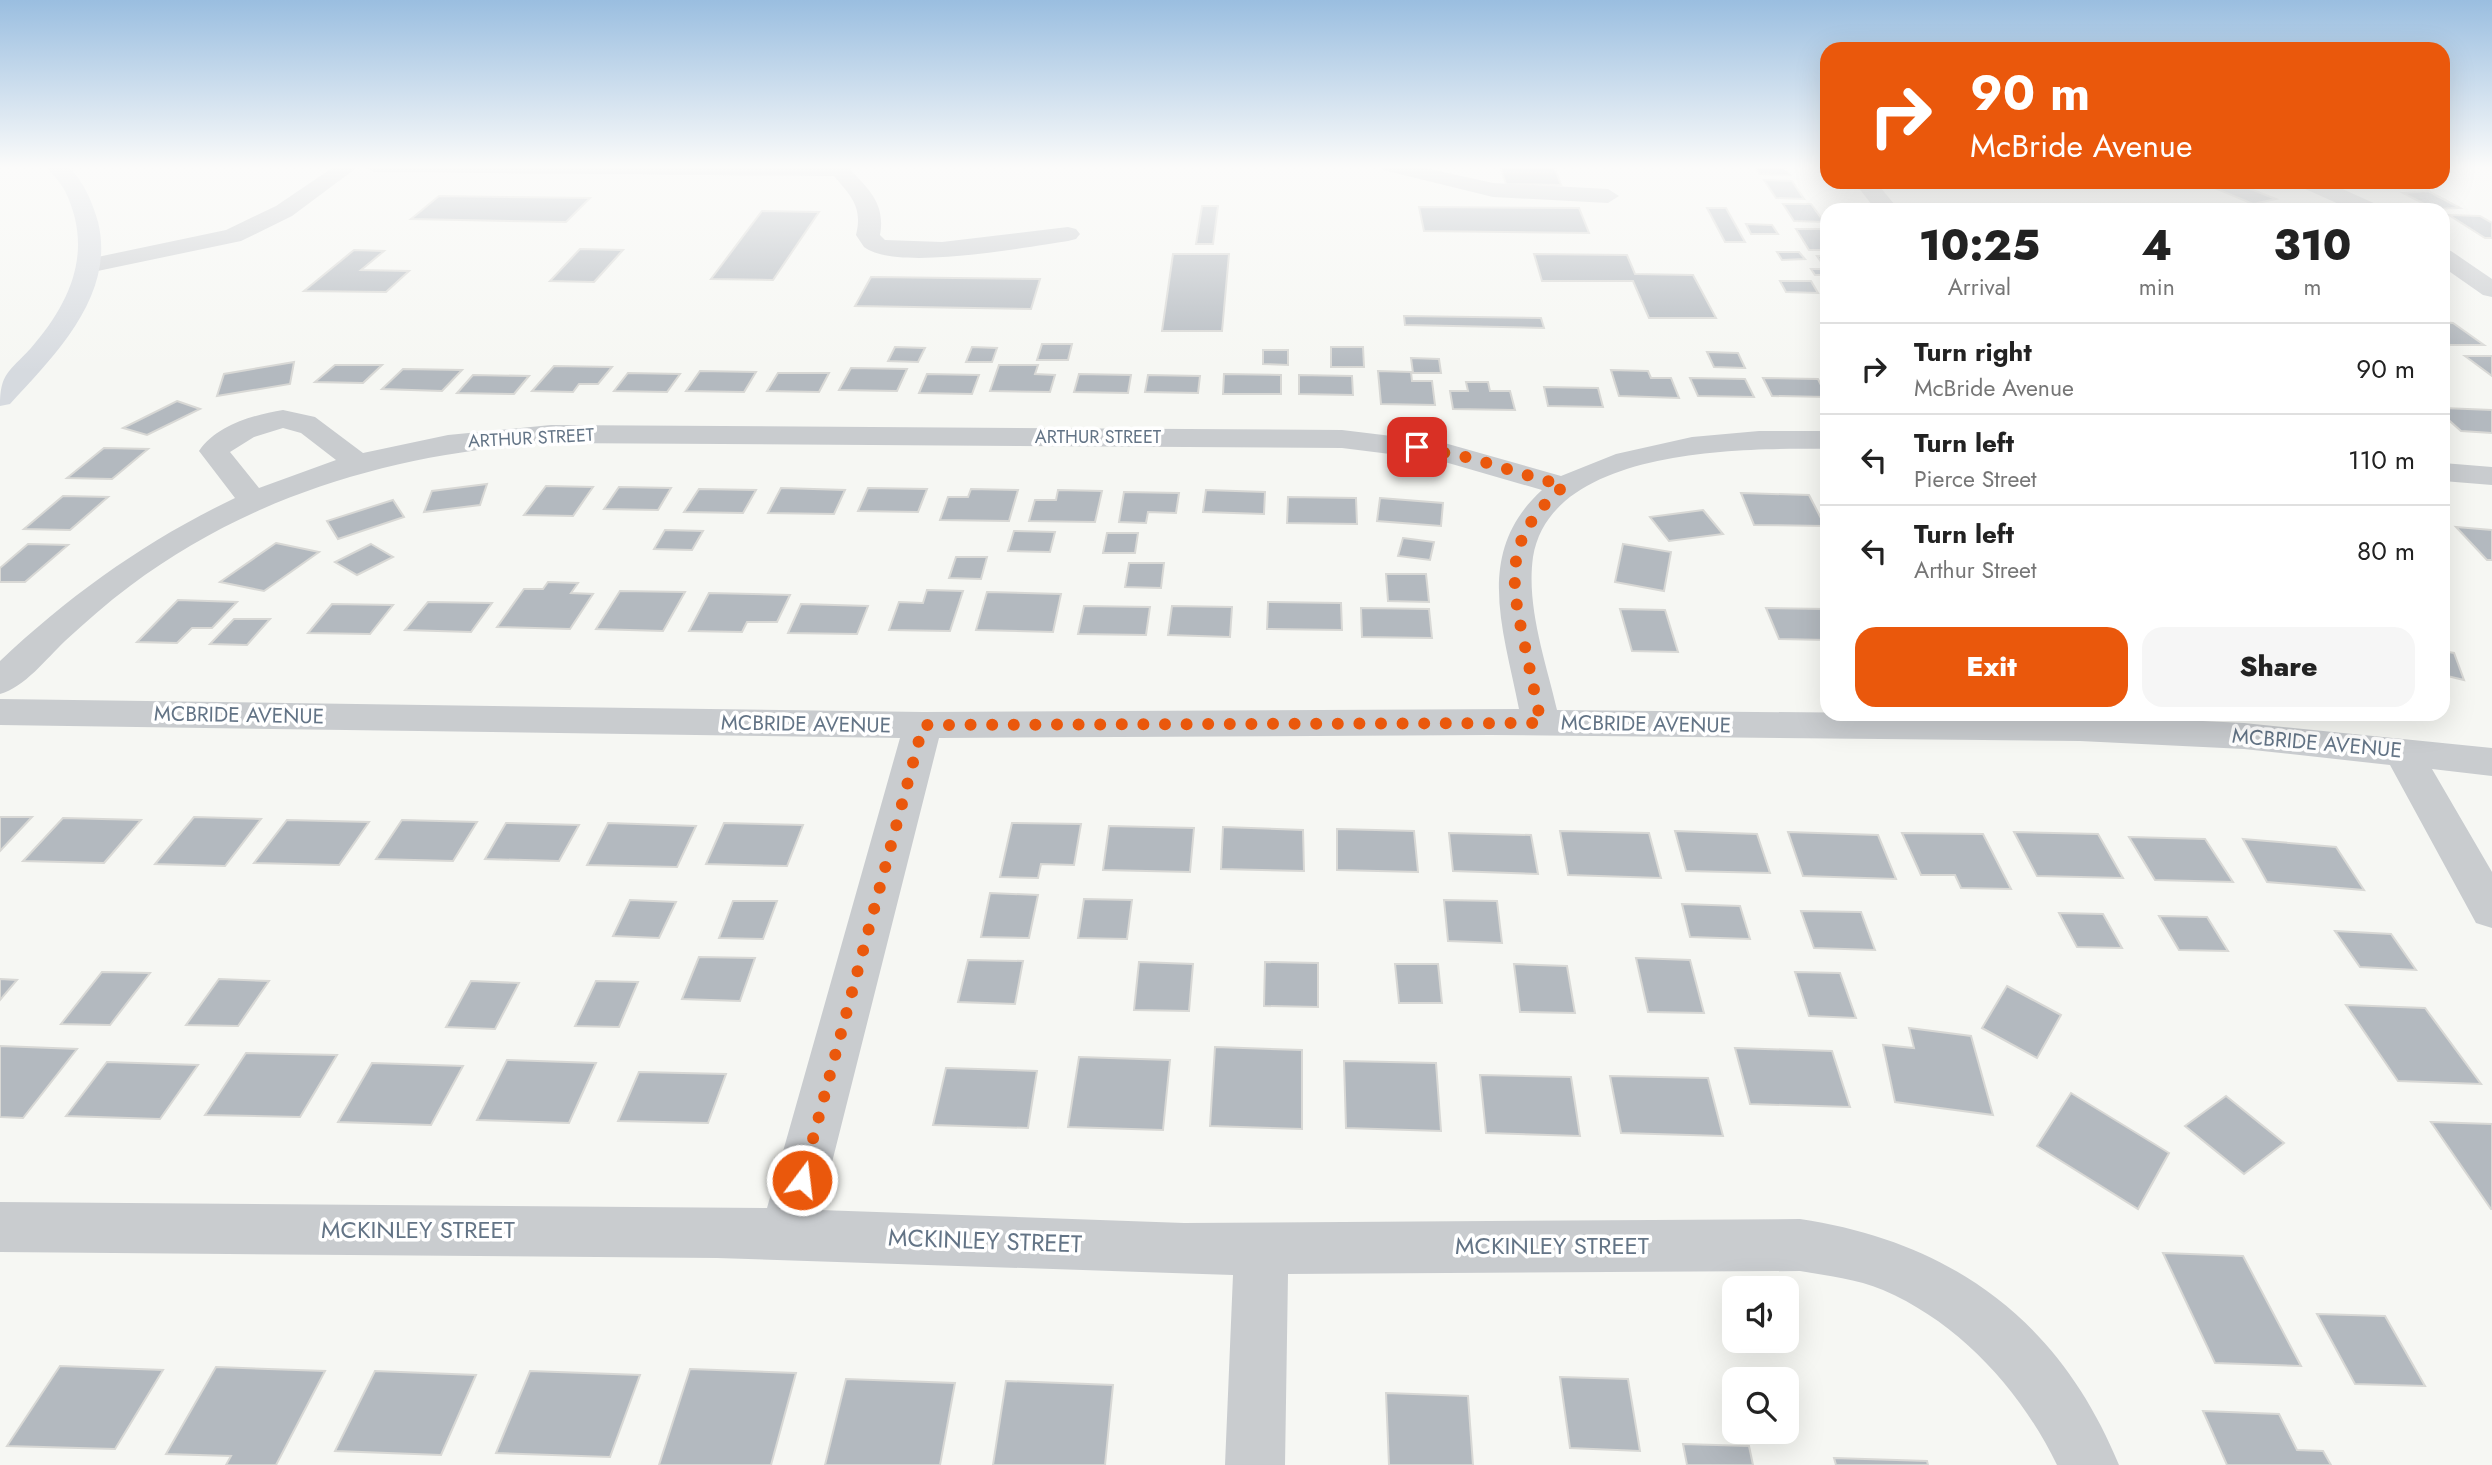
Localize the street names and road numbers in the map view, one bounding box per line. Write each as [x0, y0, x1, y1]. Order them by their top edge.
street label: ARTHUR STREET [467, 422, 595, 454]
street label: ARTHUR STREET [1035, 424, 1162, 450]
street label: MCBRIDE AVENUE [154, 699, 324, 731]
street label: MCBRIDE AVENUE [721, 708, 891, 740]
street label: MCBRIDE AVENUE [1561, 708, 1731, 740]
street label: MCBRIDE AVENUE [2231, 721, 2403, 765]
street label: MCKINLEY STREET [321, 1212, 515, 1247]
street label: MCKINLEY STREET [888, 1220, 1083, 1261]
street label: MCKINLEY STREET [1455, 1228, 1649, 1263]

